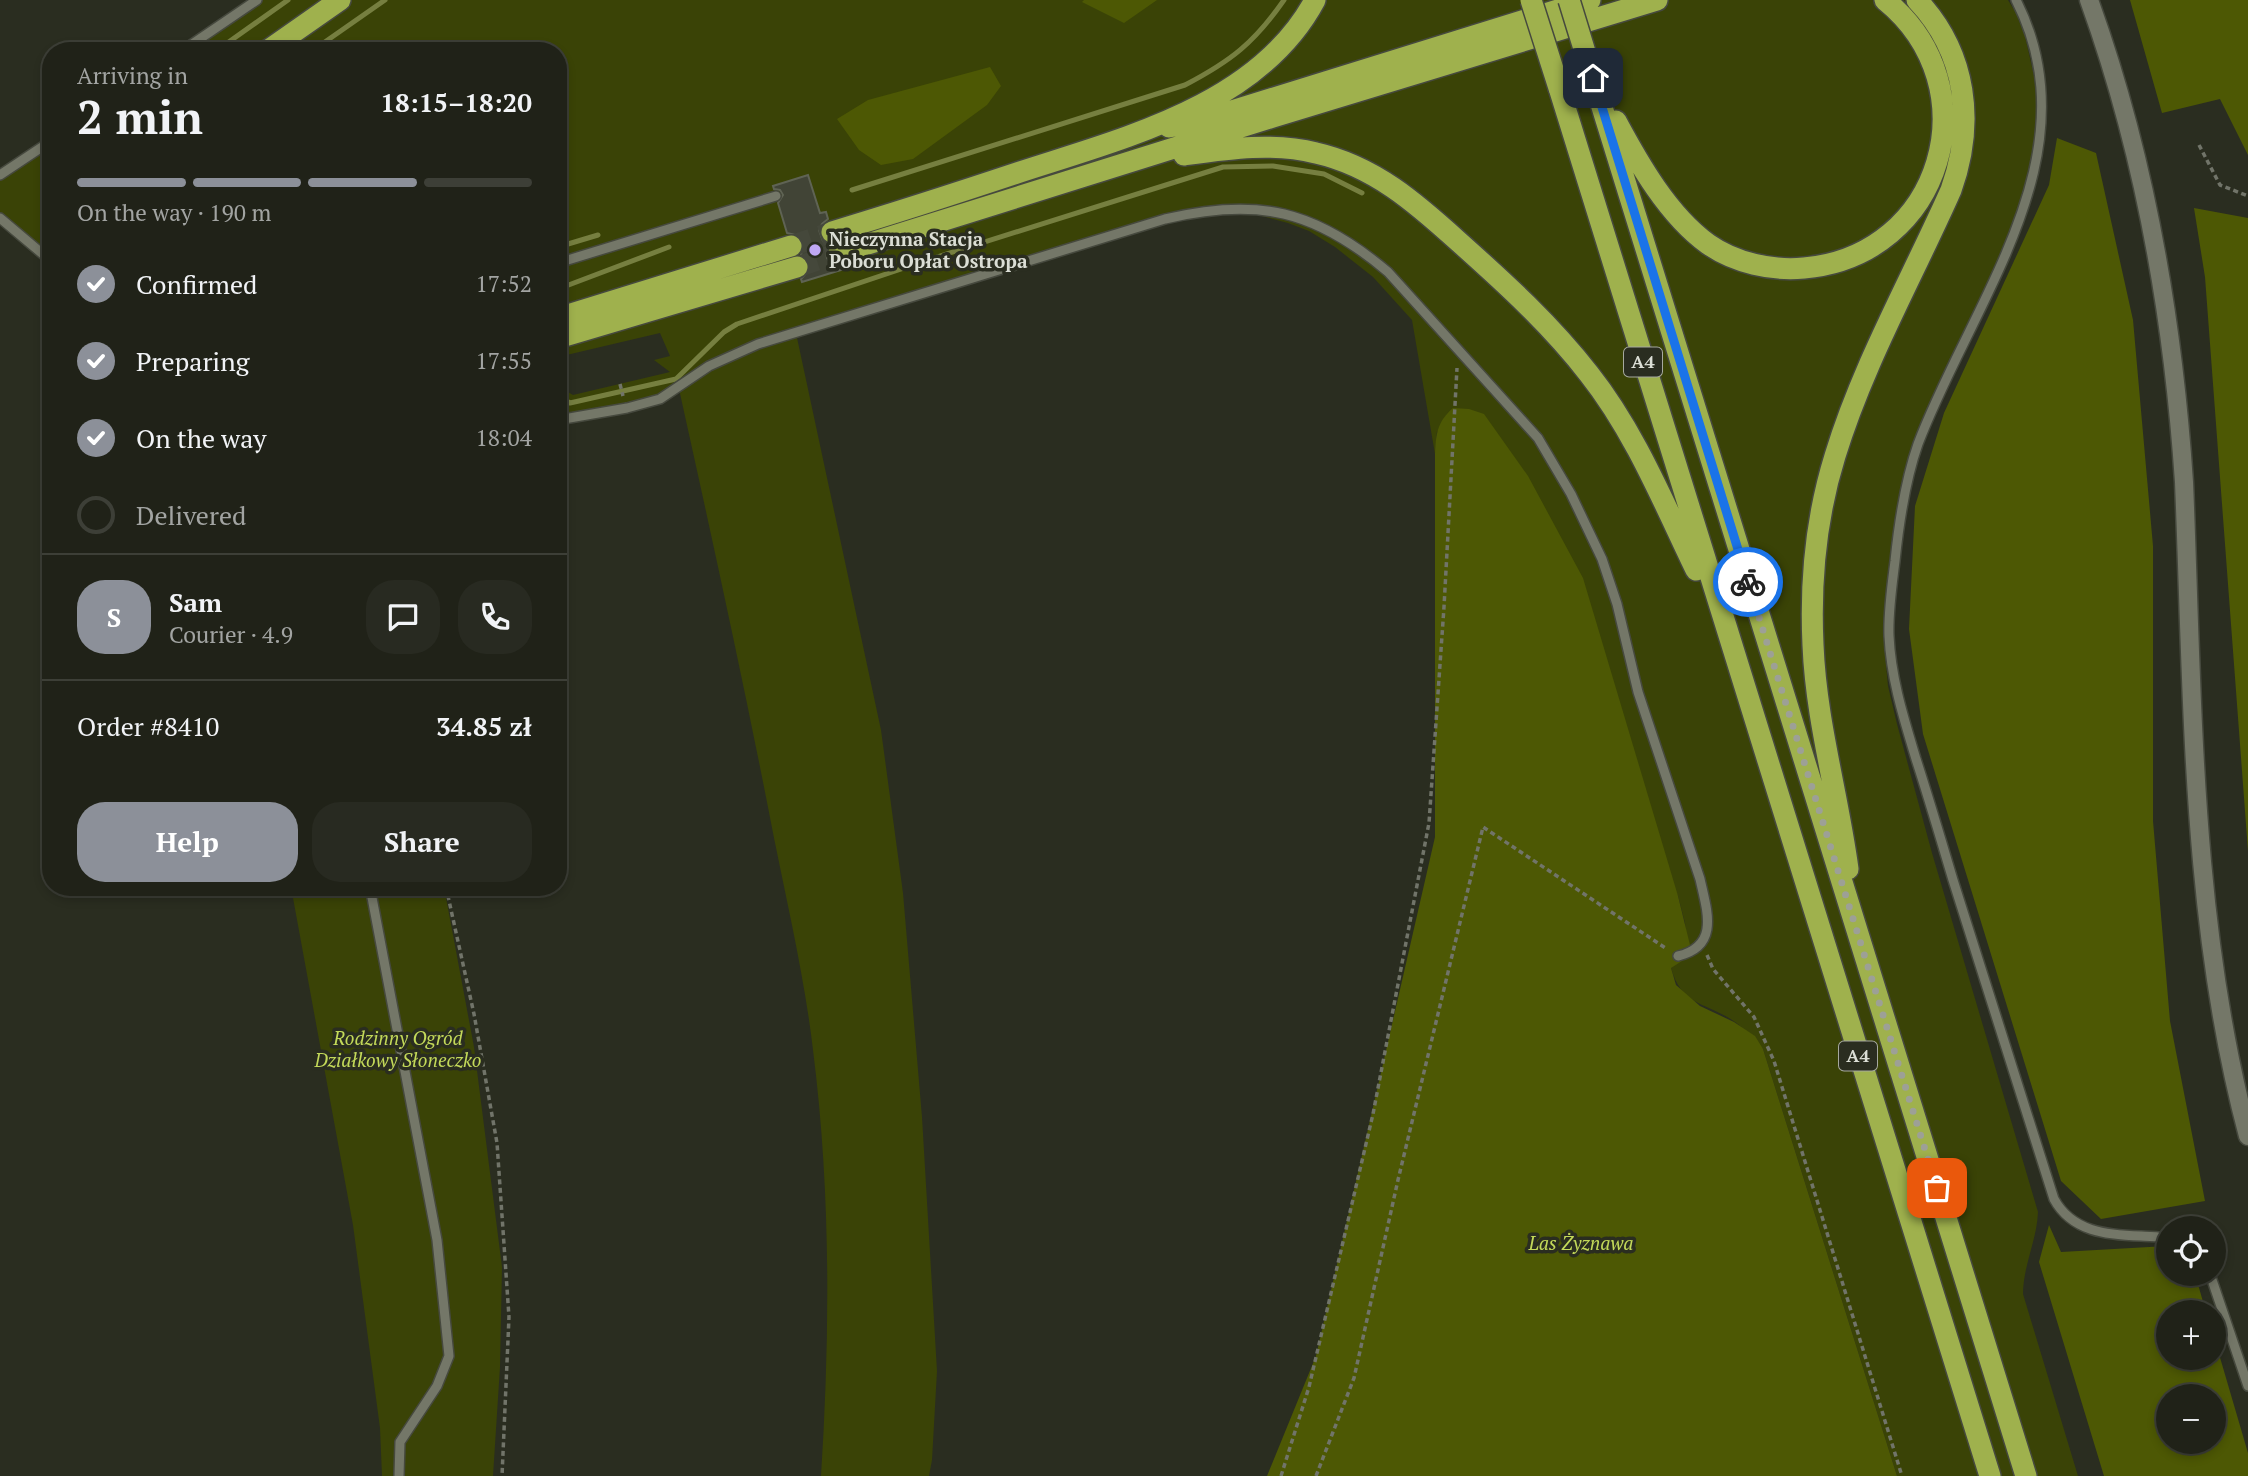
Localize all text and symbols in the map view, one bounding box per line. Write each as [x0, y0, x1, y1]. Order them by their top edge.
pin [1563, 48, 1623, 108]
icon: home [1574, 59, 1612, 97]
text: Arriving in [77, 60, 188, 91]
text: 18:15–18:20 [380, 85, 532, 119]
text: 2 min [77, 86, 203, 147]
text: On the way · 190 m [77, 197, 271, 228]
place label: Nieczynna Stacja Poboru Opłat Ostropa [829, 226, 1028, 273]
marker: Nieczynna Stacja Poboru Opłat Ostropa [807, 242, 823, 258]
icon: check [77, 265, 115, 303]
text: Confirmed [136, 267, 257, 301]
text: 17:52 [475, 268, 532, 299]
icon: check [77, 342, 115, 380]
text: Preparing [136, 344, 249, 378]
text: 17:55 [475, 345, 532, 376]
road number: A4 [1624, 348, 1662, 376]
icon: check [77, 419, 115, 457]
text: On the way [136, 421, 267, 455]
text: 18:04 [475, 422, 532, 453]
text: Delivered [136, 498, 246, 532]
courier [1713, 547, 1783, 617]
icon: bike [1729, 563, 1767, 601]
button: chat [366, 580, 440, 654]
button: phone [458, 580, 532, 654]
text: Sam [169, 585, 222, 619]
text: S [107, 600, 121, 634]
text: Courier · 4.9 [169, 619, 293, 650]
text: Order #8410 [77, 709, 219, 743]
text: 34.85 zł [436, 709, 532, 743]
button: Help [77, 802, 298, 882]
button: Share [312, 802, 532, 882]
park label: Rodzinny Ogród Działkowy Słoneczko [313, 1025, 482, 1072]
road number: A4 [1839, 1042, 1877, 1070]
pin [1907, 1158, 1967, 1218]
icon: bag [1918, 1169, 1956, 1207]
map controls [2156, 1216, 2226, 1454]
button: locate [2156, 1216, 2226, 1286]
park label: Las Żyznawa [1527, 1230, 1634, 1255]
button: + [2156, 1300, 2226, 1370]
button: − [2156, 1384, 2226, 1454]

